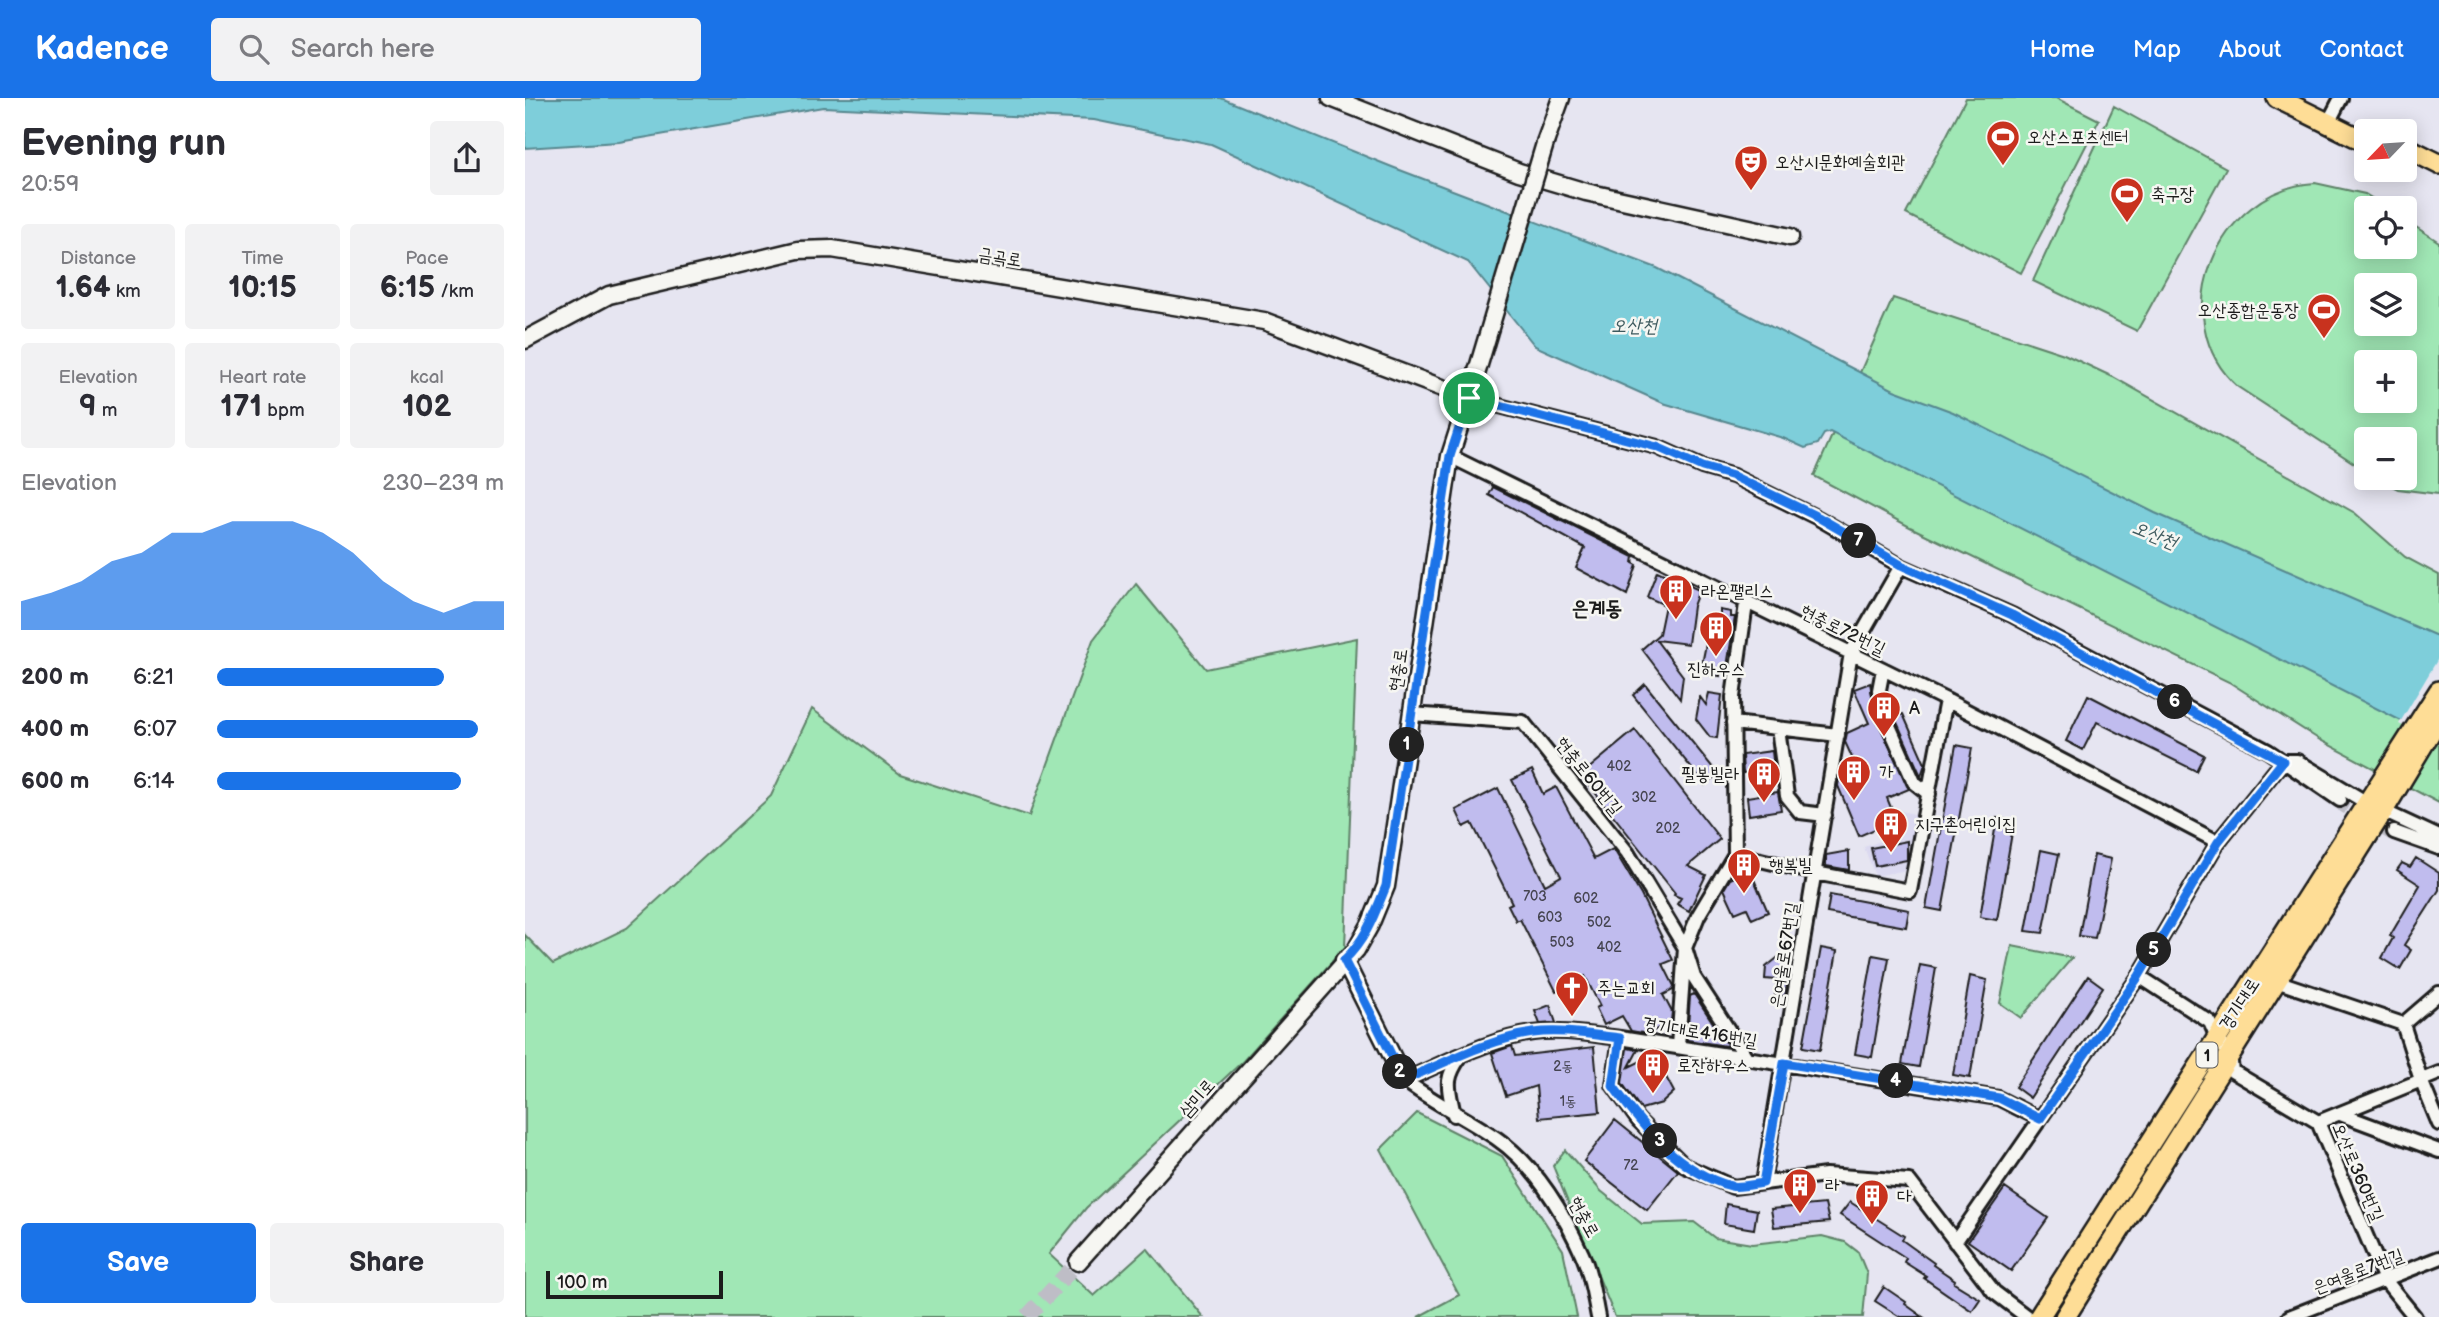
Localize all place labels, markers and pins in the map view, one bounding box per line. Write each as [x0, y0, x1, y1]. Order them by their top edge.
sports icon: 오산스포츠센터 [1984, 118, 2022, 167]
place label: 오산스포츠센터 [2027, 127, 2128, 148]
theatre icon: 오산시문화예술회관 [1732, 143, 1770, 192]
place label: 오산시문화예술회관 [1775, 152, 1905, 173]
sports icon: 축구장 [2108, 175, 2146, 224]
place label: 축구장 [2151, 184, 2194, 205]
sports icon: 오산종합운동장 [2305, 291, 2343, 340]
place label: 오산종합운동장 [2198, 300, 2299, 321]
pin [1439, 368, 1499, 428]
pin: 7 [1841, 524, 1877, 558]
building icon: 라온팰리스 [1657, 572, 1695, 621]
place label: 라온팰리스 [1701, 581, 1773, 602]
building icon: 진하우스 [1697, 609, 1735, 658]
place label: 진하우스 [1687, 659, 1745, 680]
pin: 6 [2157, 684, 2193, 720]
building icon: A [1865, 689, 1903, 738]
place label: A [1909, 698, 1920, 719]
pin: 1 [1389, 728, 1425, 762]
building icon: 가 [1835, 753, 1873, 802]
building icon: 필봉빌라 [1745, 755, 1783, 804]
place label: 가 [1879, 762, 1894, 783]
place label: 필봉빌라 [1681, 764, 1740, 785]
building icon: 지구촌어린이집 [1872, 805, 1910, 854]
place label: 지구촌어린이집 [1915, 814, 2016, 835]
building icon: 행복빌 [1725, 846, 1763, 895]
place label: 행복빌 [1769, 855, 1813, 876]
pin: 5 [2137, 932, 2171, 968]
church icon: 주는교회 [1553, 969, 1591, 1018]
place label: 주는교회 [1597, 978, 1655, 999]
building icon: 로잔하우스 [1634, 1046, 1672, 1095]
pin: 2 [1383, 1054, 1417, 1090]
place label: 로잔하우스 [1677, 1055, 1749, 1076]
pin: 4 [1879, 1063, 1913, 1098]
pin: 3 [1643, 1124, 1677, 1158]
building icon: 라 [1781, 1166, 1819, 1215]
place label: 라 [1825, 1175, 1840, 1196]
building icon: 다 [1853, 1177, 1891, 1226]
place label: 다 [1897, 1186, 1912, 1207]

